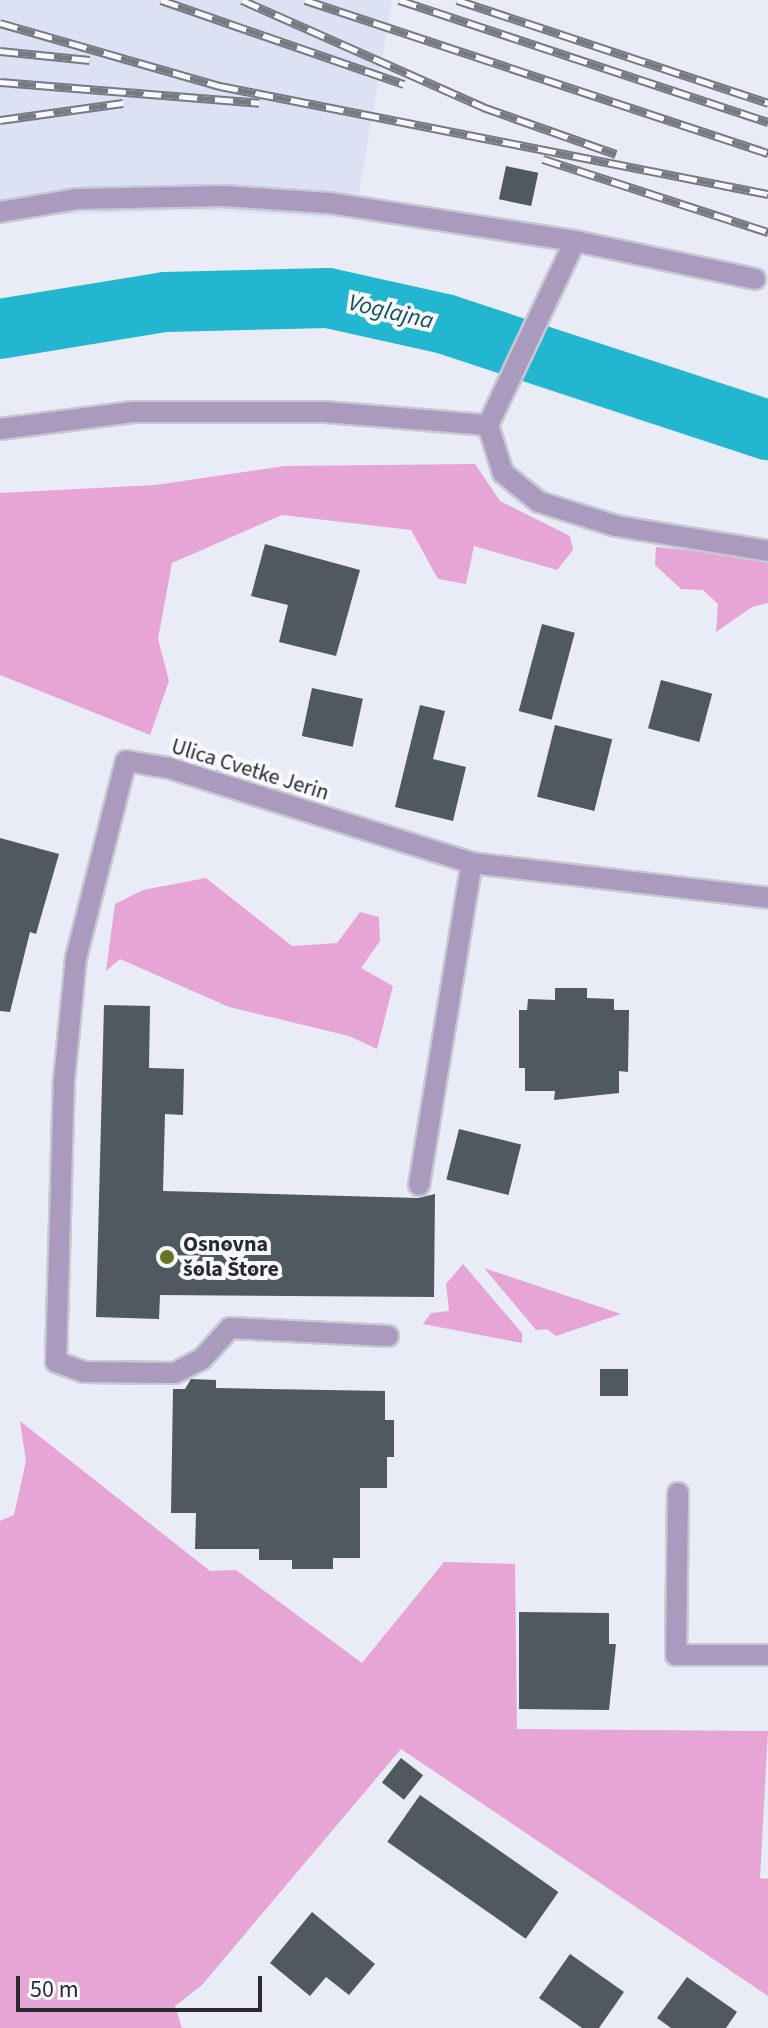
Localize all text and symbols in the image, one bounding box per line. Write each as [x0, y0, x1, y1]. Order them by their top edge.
water label: Voglajna [346, 288, 436, 336]
street label: Ulica Cvetke Jerin [168, 733, 332, 807]
place label: Osnovna šola Štore [183, 1231, 279, 1282]
marker: Osnovna šola Štore [158, 1248, 176, 1266]
scale bar [20, 1960, 266, 2010]
text: 50 m [30, 1972, 79, 2007]

